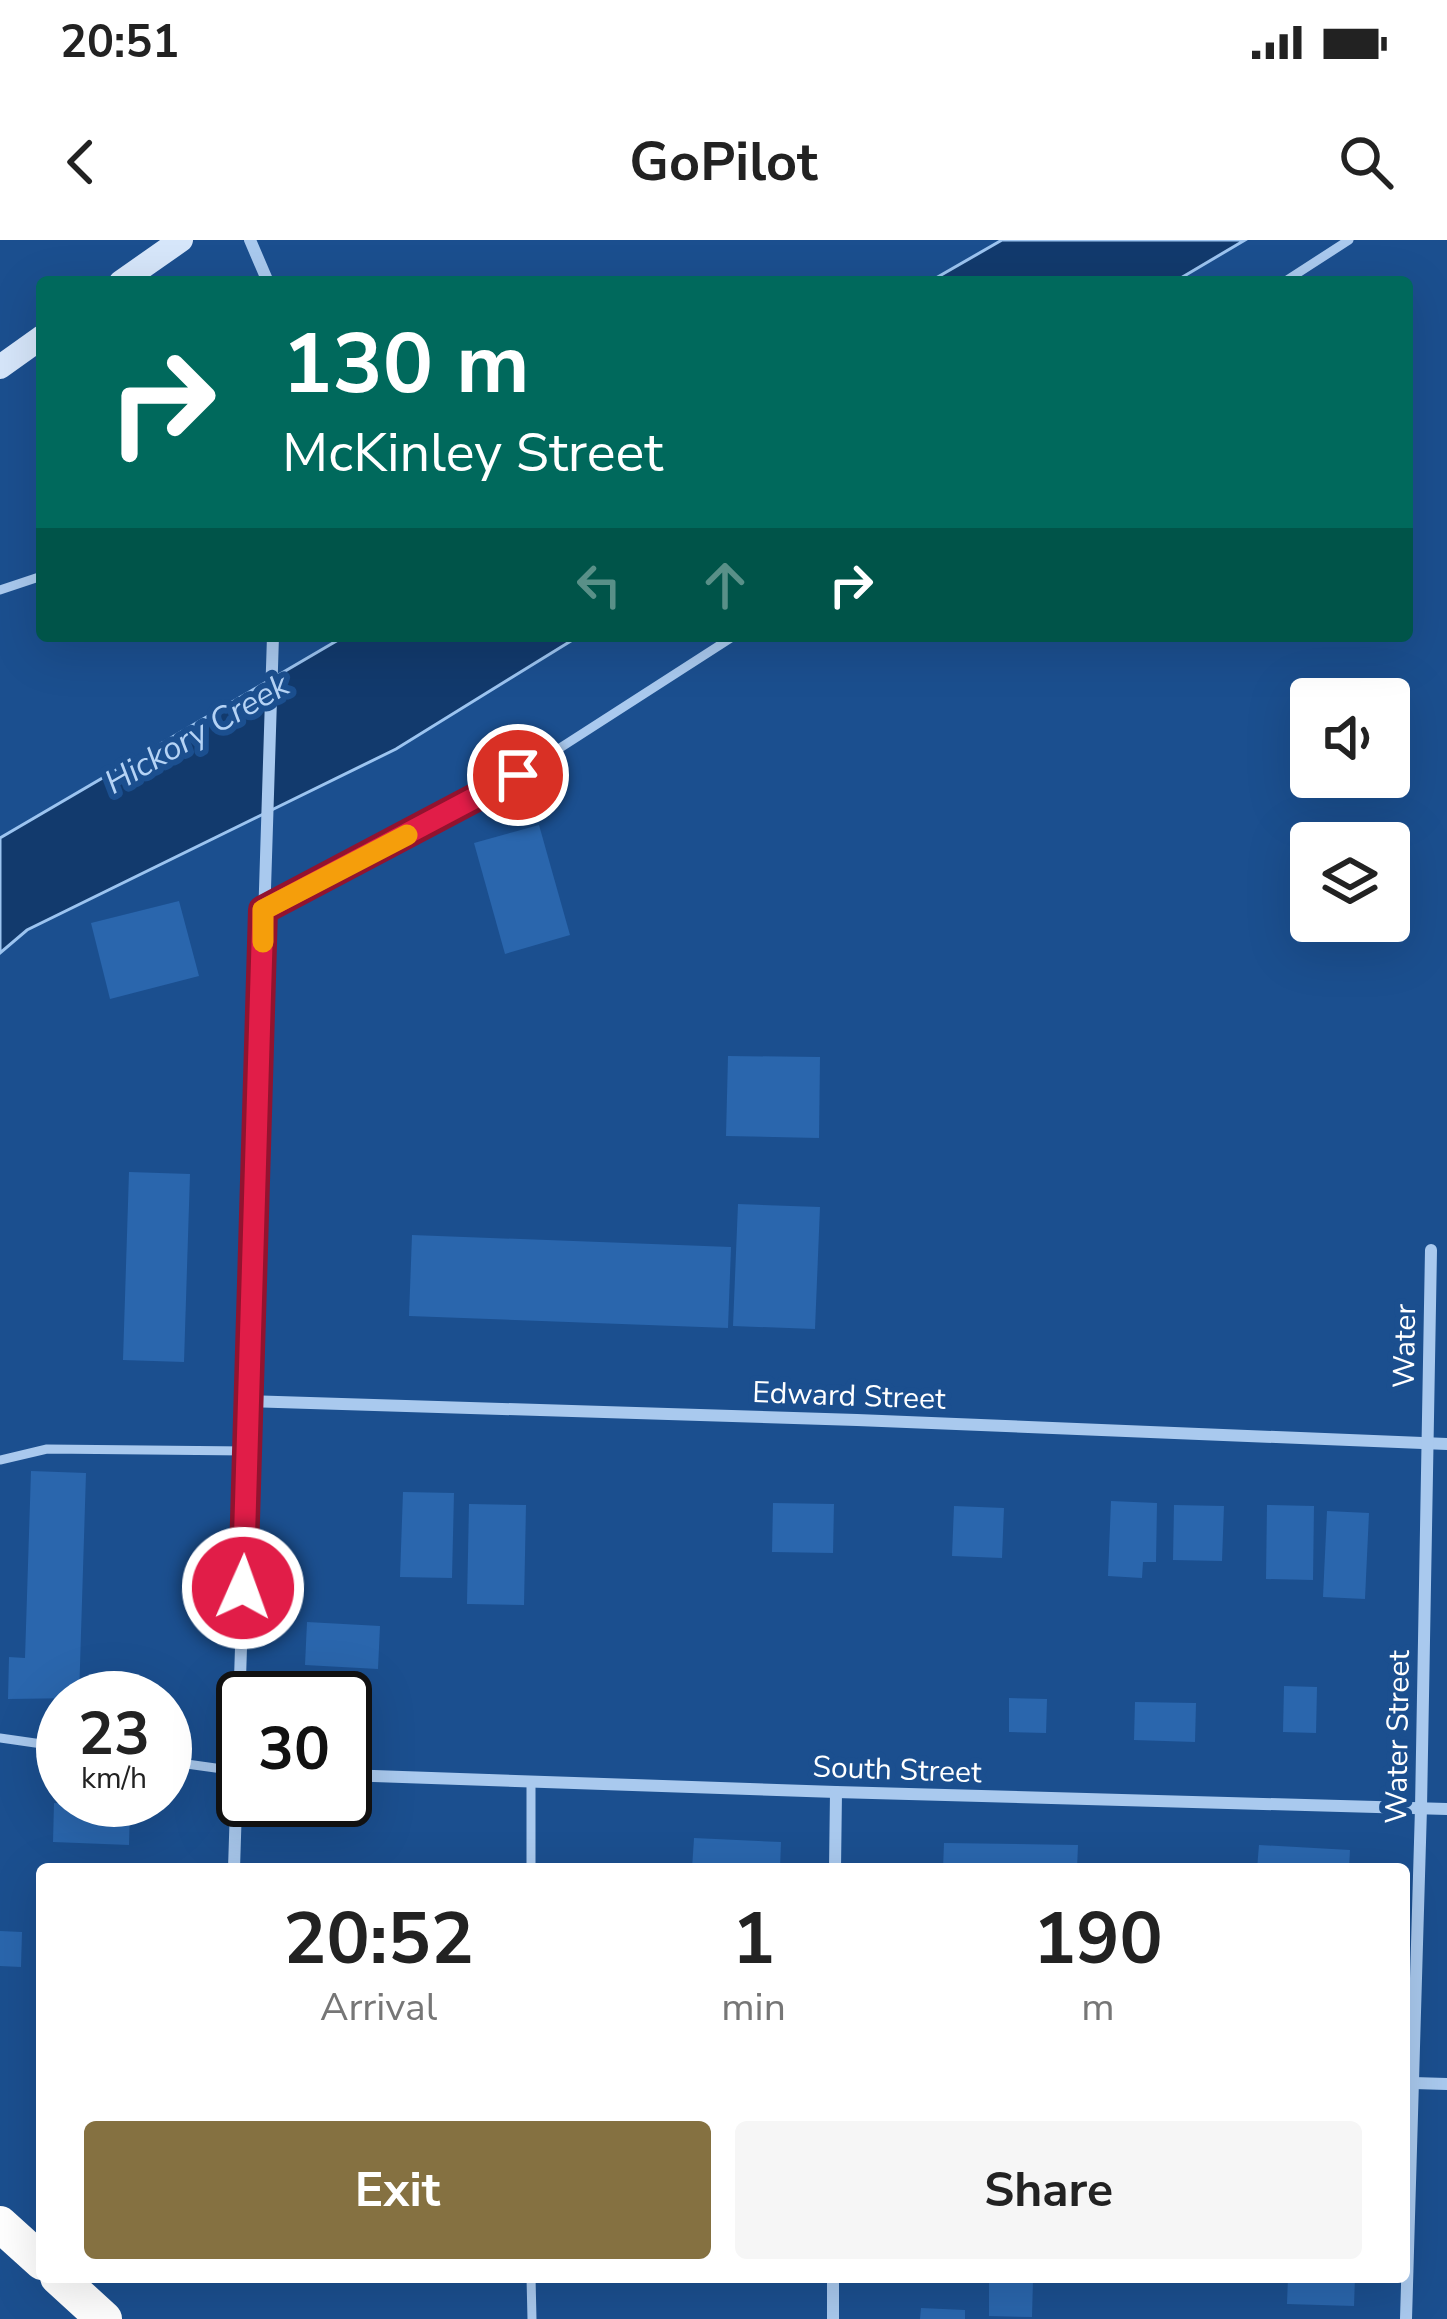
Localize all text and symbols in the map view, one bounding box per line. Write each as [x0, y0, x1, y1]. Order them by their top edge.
text: 20:51 [60, 12, 179, 73]
text: GoPilot [629, 125, 818, 199]
icon: back [48, 129, 114, 195]
icon: search [1333, 129, 1399, 195]
text: 130 m [282, 307, 530, 422]
icon: right [84, 324, 240, 480]
text: McKinley Street [282, 416, 663, 490]
icon: left [566, 552, 632, 618]
icon: ahead [692, 552, 758, 618]
icon: right [818, 552, 884, 618]
water label: Hickory Creek [96, 662, 299, 805]
map controls [1290, 678, 1410, 942]
button: sound [1290, 678, 1410, 798]
pin [467, 724, 569, 826]
icon: arrive [485, 742, 551, 808]
button: layers [1290, 822, 1410, 942]
street label: Water [1384, 1303, 1426, 1388]
street label: Edward Street [752, 1372, 947, 1420]
position arrow [180, 1525, 306, 1651]
street label: Water Street [1376, 1649, 1420, 1824]
speed limit sign: 30 [216, 1671, 372, 1827]
text: 23 [78, 1693, 150, 1775]
street label: South Street [812, 1747, 983, 1793]
text: km/h [81, 1758, 147, 1799]
text: 20:52 [283, 1890, 474, 1988]
text: 1 [732, 1890, 775, 1988]
text: 190 [1033, 1890, 1163, 1988]
text: Arrival [320, 1981, 437, 2034]
text: min [721, 1981, 786, 2034]
text: m [1081, 1981, 1115, 2034]
button: Exit [84, 2121, 711, 2259]
button: Share [735, 2121, 1362, 2259]

